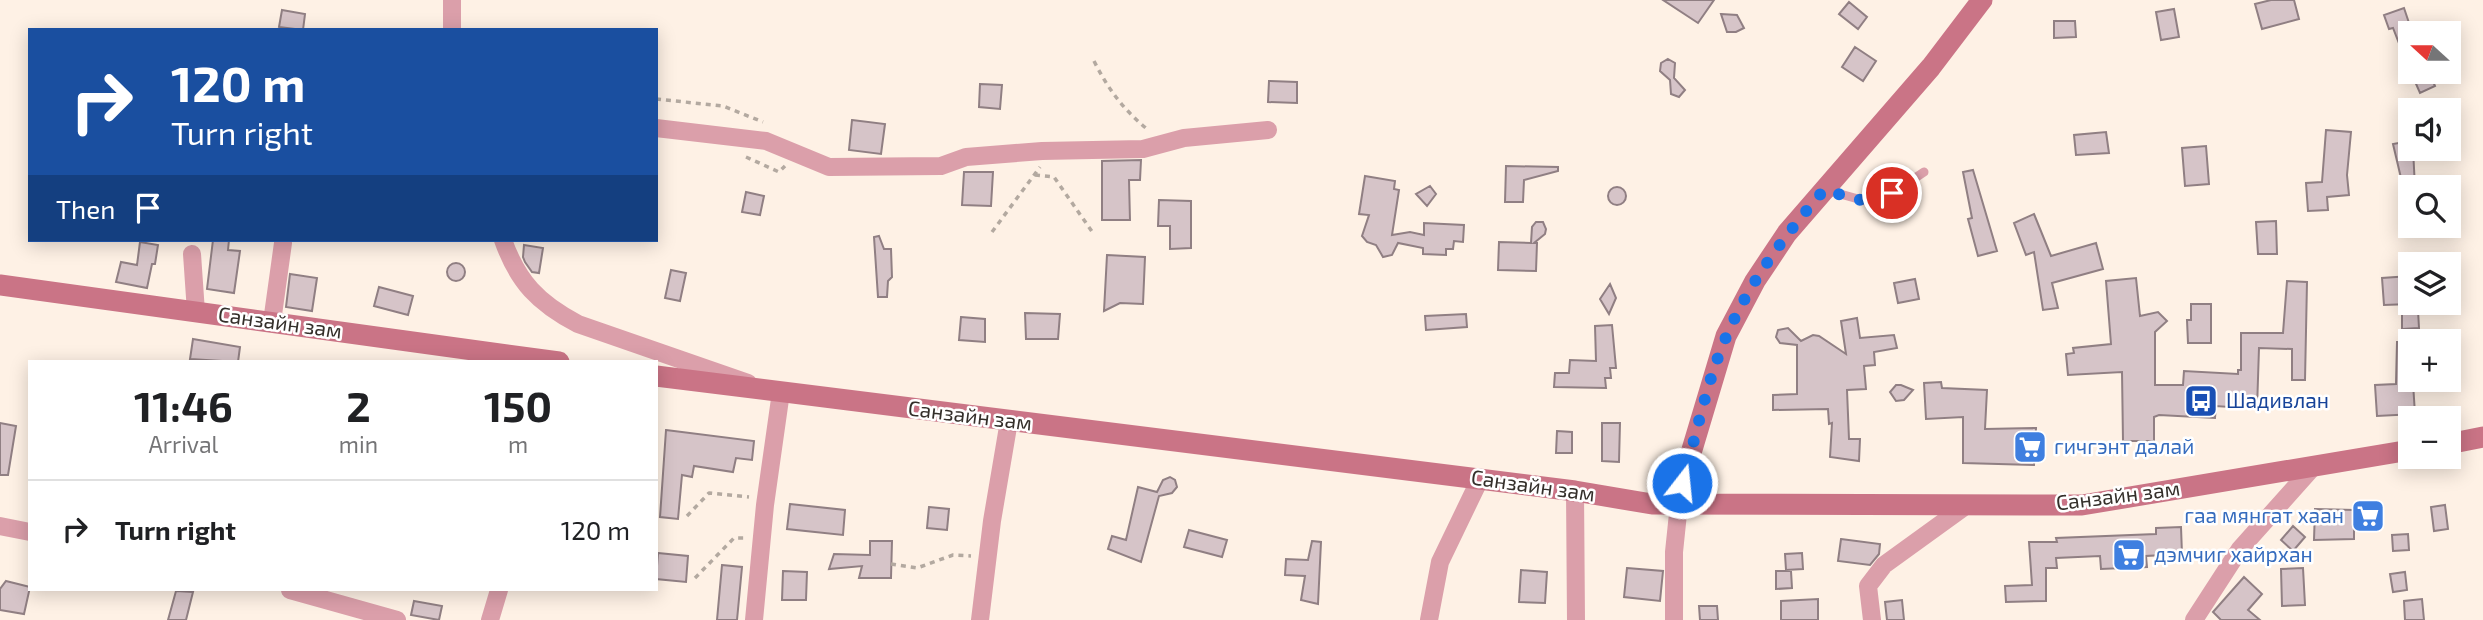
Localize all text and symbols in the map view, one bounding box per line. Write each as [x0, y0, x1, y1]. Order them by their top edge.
north arrow [2398, 21, 2460, 84]
map controls [2398, 21, 2461, 469]
text: 120 m [171, 53, 305, 112]
icon: right [56, 56, 147, 147]
button: sound [2398, 98, 2461, 161]
text: Turn right [171, 113, 313, 151]
pin [1862, 163, 1922, 223]
icon: arrive [1873, 174, 1911, 212]
button: search [2398, 175, 2461, 238]
icon: arrive [129, 189, 167, 227]
text: Then [56, 193, 115, 224]
button: layers [2398, 252, 2461, 315]
street label: Санзайн зам [217, 300, 344, 343]
button: + [2398, 329, 2461, 392]
text: 11:46 [134, 380, 233, 430]
text: 2 [346, 380, 371, 430]
text: 150 [484, 380, 552, 430]
bus stop icon: Шадивлан [2182, 382, 2220, 420]
place label: Шадивлан [2226, 387, 2329, 412]
street label: Санзайн зам [907, 395, 1034, 435]
button: − [2398, 406, 2461, 469]
supermarket icon: гичгэнт далай [2011, 428, 2049, 466]
text: Arrival [148, 430, 218, 458]
text: min [339, 430, 378, 458]
text: m [508, 430, 528, 458]
place label: гичгэнт далай [2054, 433, 2194, 458]
position arrow [1645, 446, 1719, 520]
street label: Санзайн зам [1470, 463, 1597, 506]
street label: Санзайн зам [2054, 475, 2181, 515]
supermarket icon: гаа мянгат хаан [2349, 497, 2387, 535]
place label: гаа мянгат хаан [2184, 502, 2344, 527]
icon: right [56, 510, 94, 548]
text: Turn right [115, 514, 236, 545]
text: 120 m [561, 514, 630, 545]
supermarket icon: дэмчиг хайрхан [2110, 536, 2148, 574]
place label: дэмчиг хайрхан [2154, 541, 2313, 566]

